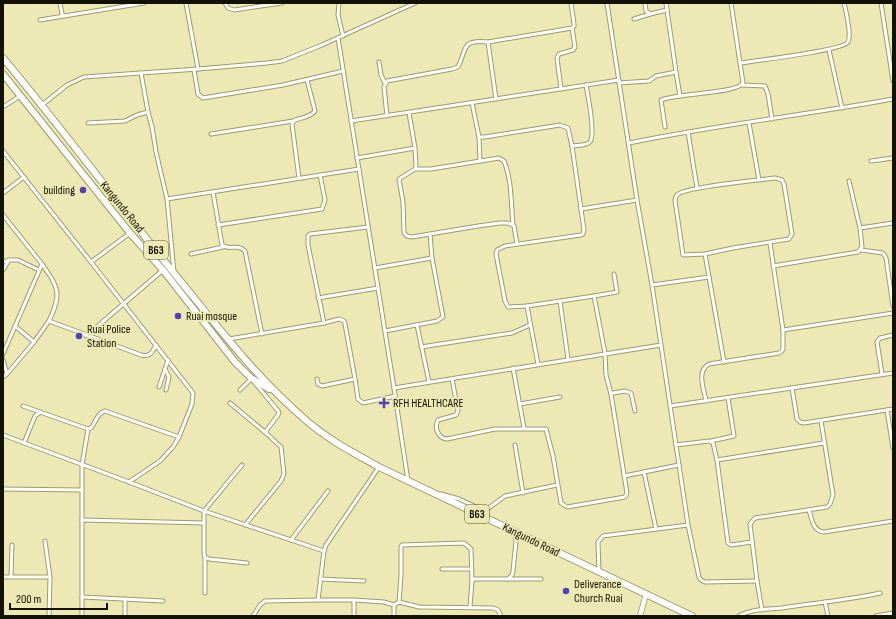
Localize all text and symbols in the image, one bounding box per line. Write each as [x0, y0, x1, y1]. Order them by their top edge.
street label: Kangundo Road [97, 178, 147, 236]
place label: building [43, 183, 75, 198]
marker: building [78, 185, 88, 195]
road number: B63 [144, 241, 168, 259]
place label: Ruai mosque [186, 309, 237, 324]
marker: Ruai mosque [173, 311, 183, 321]
place label: Ruai Police Station [87, 322, 131, 351]
marker: Ruai Police Station [74, 331, 84, 341]
place label: RFH HEALTHCARE [393, 396, 463, 411]
marker: RFH HEALTHCARE [378, 397, 390, 409]
road number: B63 [465, 505, 489, 523]
street label: Kangundo Road [500, 520, 562, 560]
place label: Deliverance Church Ruai [574, 577, 622, 606]
scale bar [10, 585, 107, 611]
marker: Deliverance Church Ruai [561, 586, 571, 596]
text: 200 m [16, 592, 42, 607]

